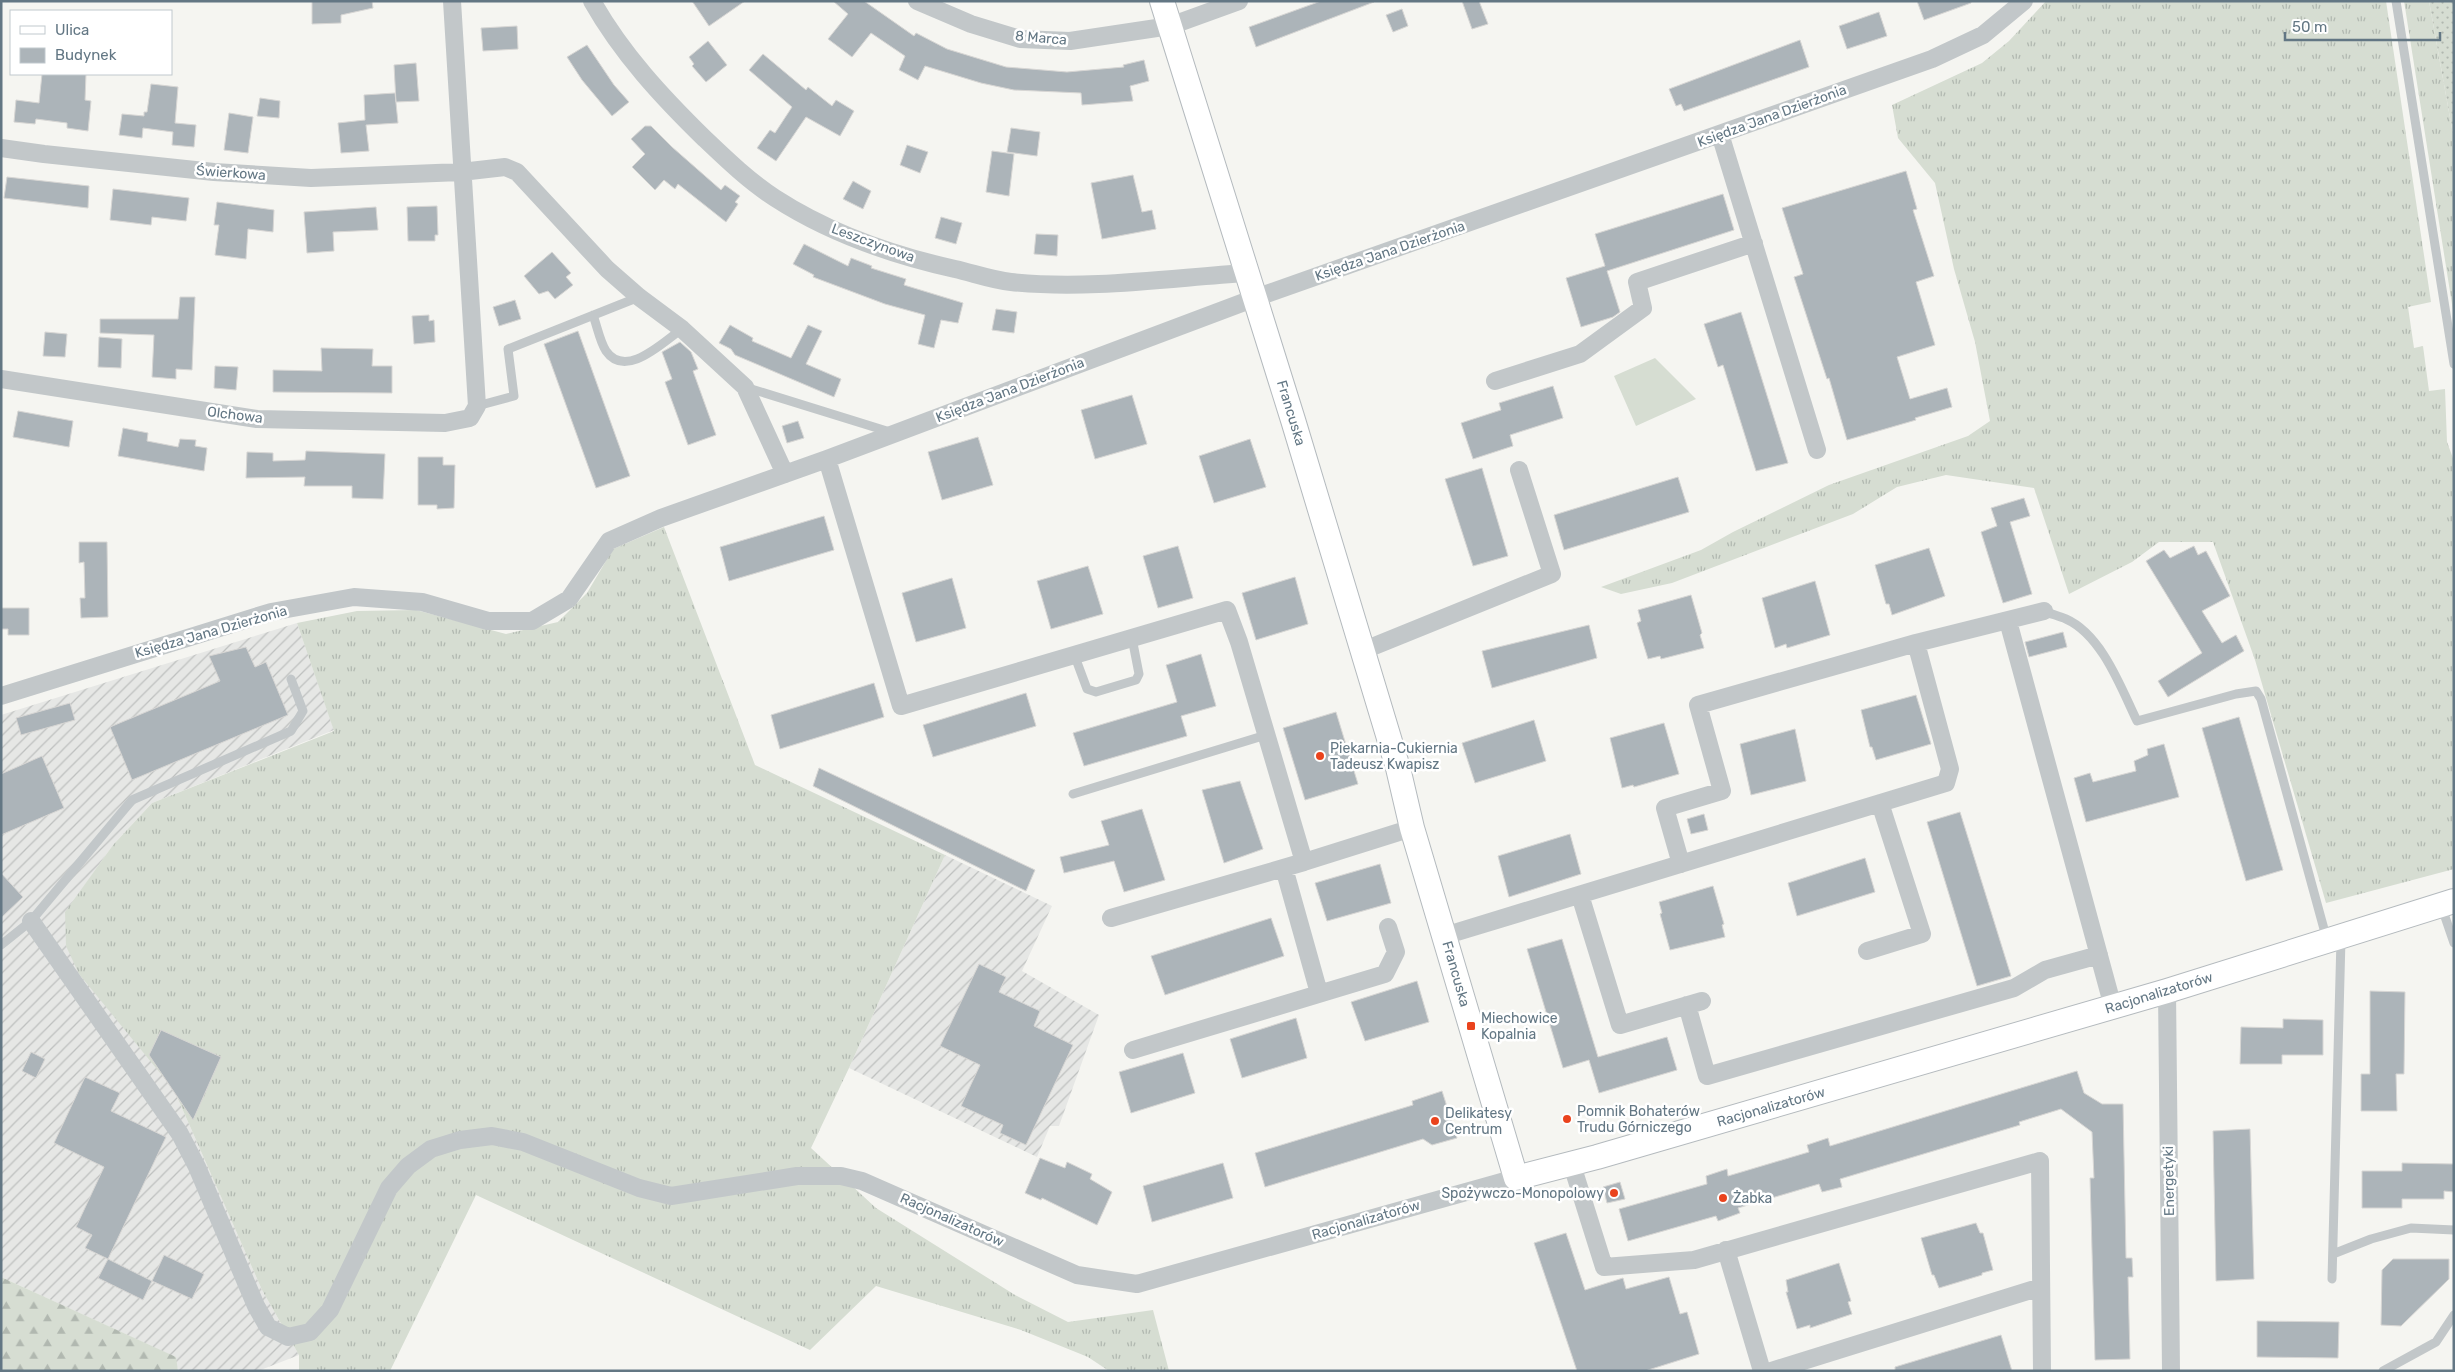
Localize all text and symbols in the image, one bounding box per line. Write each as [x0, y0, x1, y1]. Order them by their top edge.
legend [10, 10, 172, 75]
scale bar [2285, 10, 2440, 42]
text: 50 m [2292, 18, 2327, 36]
text: Ulica [55, 21, 89, 39]
street label: 8 Marca [1014, 27, 1068, 49]
text: Budynek [55, 46, 117, 64]
street label: Księdza Jana Dzierżonia [1695, 81, 1849, 151]
street label: Świerkowa [196, 161, 267, 184]
street label: Księdza Jana Dzierżonia [1313, 217, 1467, 285]
street label: Leszczynowa [829, 220, 917, 266]
street label: Księdza Jana Dzierżonia [933, 354, 1087, 426]
street label: Francuska [1273, 378, 1309, 448]
street label: Olchowa [206, 403, 264, 427]
street label: Księdza Jana Dzierżonia [133, 602, 289, 662]
place label: Piekarnia-Cukiernia Tadeusz Kwapisz [1330, 740, 1458, 773]
marker: Piekarnia-Cukiernia Tadeusz Kwapisz [1314, 750, 1326, 762]
street label: Francuska [1439, 939, 1473, 1009]
street label: Racjonalizatorów [2103, 969, 2215, 1017]
place label: Miechowice Kopalnia [1481, 1010, 1558, 1043]
marker: Miechowice Kopalnia [1465, 1020, 1477, 1032]
street label: Racjonalizatorów [1715, 1083, 1827, 1131]
place label: Pomnik Bohaterów Trudu Górniczego [1577, 1103, 1700, 1136]
place label: Delikatesy Centrum [1445, 1105, 1512, 1138]
marker: Pomnik Bohaterów Trudu Górniczego [1561, 1113, 1573, 1125]
marker: Delikatesy Centrum [1429, 1115, 1441, 1127]
street label: Energetyki [2160, 1146, 2178, 1216]
place label: Spożywczo-Monopolowy [1441, 1185, 1604, 1202]
marker: Spożywczo-Monopolowy [1608, 1187, 1620, 1199]
street label: Racjonalizatorów [897, 1190, 1007, 1250]
place label: Żabka [1733, 1190, 1772, 1207]
marker: Żabka [1717, 1192, 1729, 1204]
street label: Racjonalizatorów [1310, 1196, 1422, 1244]

